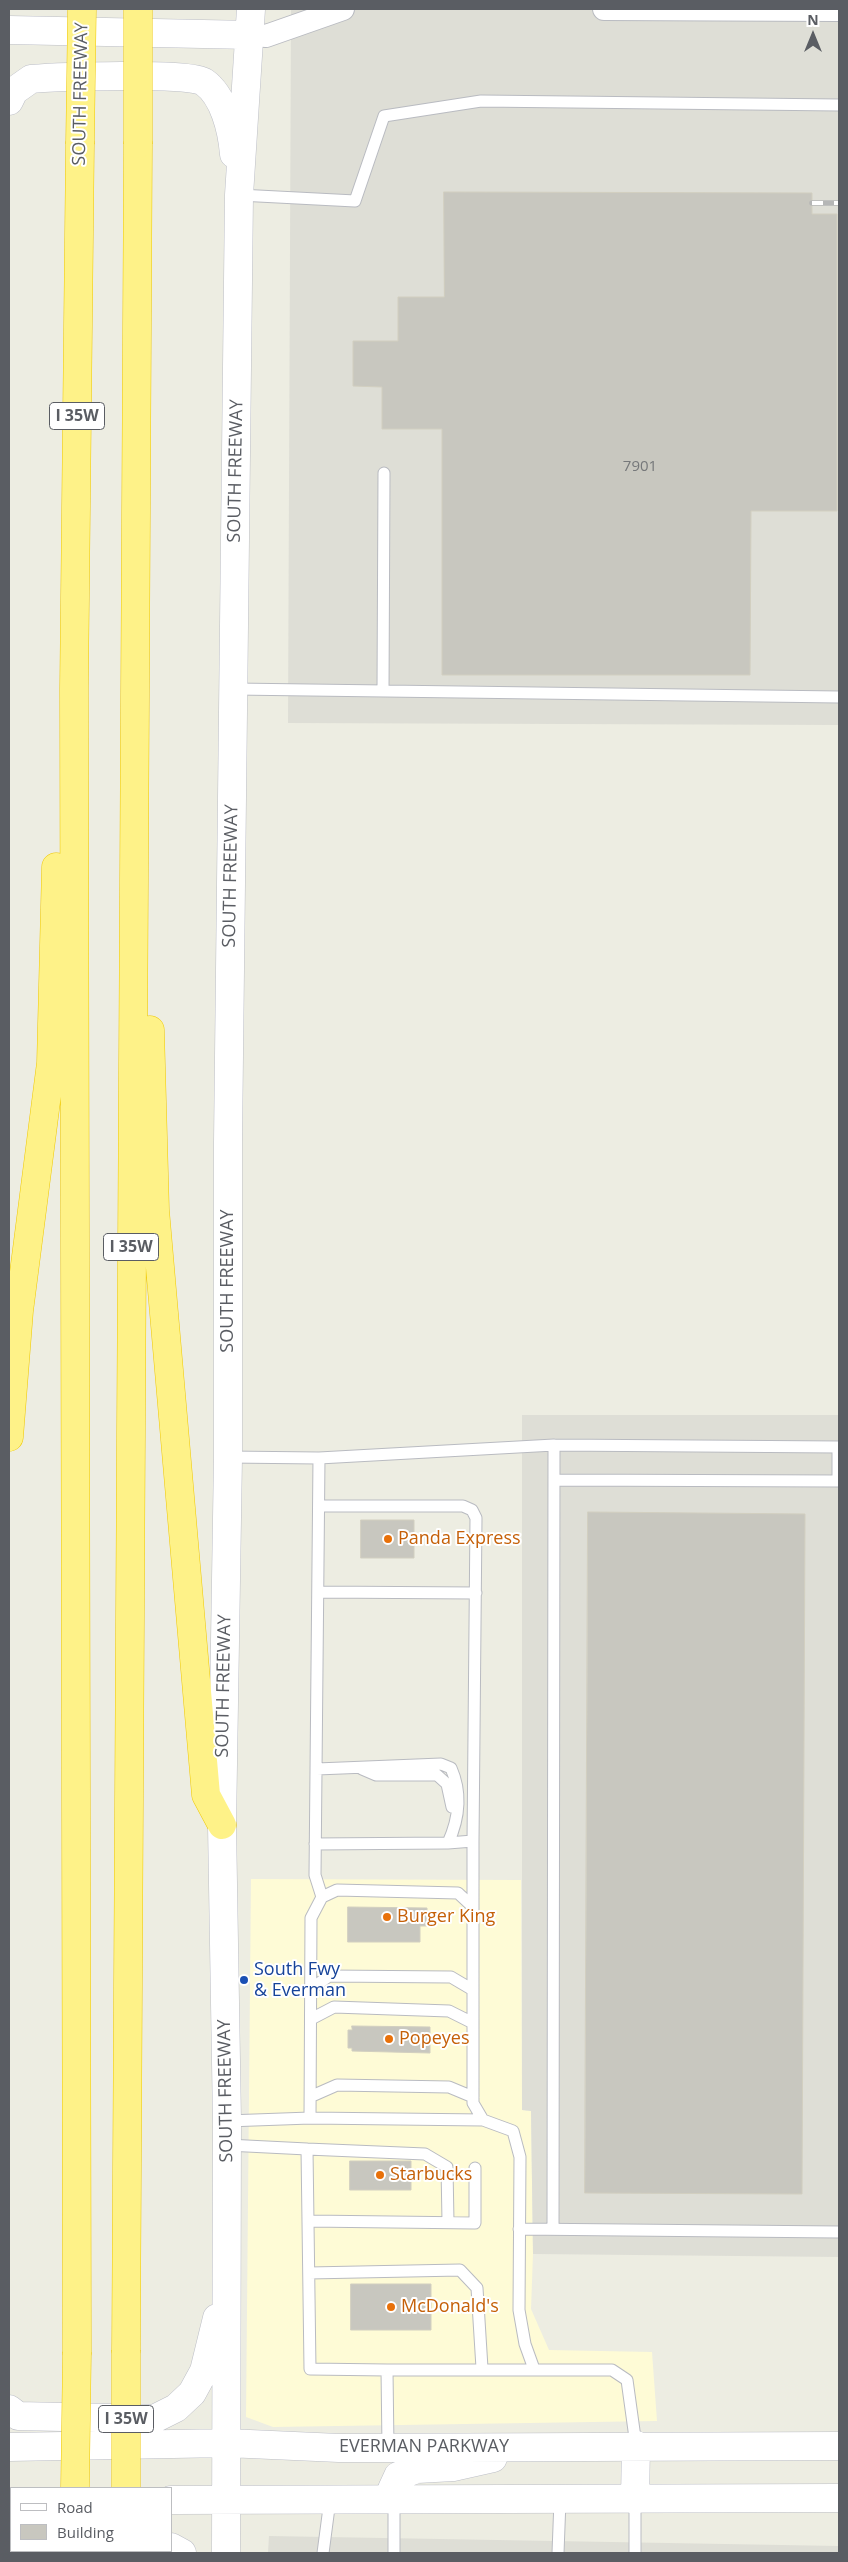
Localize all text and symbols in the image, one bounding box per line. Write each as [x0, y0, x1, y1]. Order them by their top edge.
north arrow [788, 10, 838, 60]
text: N [807, 10, 819, 29]
street label: SOUTH FREEWAY [69, 22, 93, 166]
street label: SOUTH FREEWAY [224, 399, 248, 543]
road number: I 35W [50, 402, 104, 430]
house number: 7901 [623, 458, 657, 476]
street label: SOUTH FREEWAY [219, 804, 243, 948]
street label: SOUTH FREEWAY [217, 1209, 239, 1353]
road number: I 35W [104, 1234, 158, 1260]
place label: Panda Express [398, 1528, 521, 1550]
marker: Panda Express [382, 1533, 394, 1545]
street label: SOUTH FREEWAY [212, 1614, 236, 1758]
place label: Burger King [397, 1906, 495, 1928]
marker: Burger King [381, 1911, 393, 1923]
place label: South Fwy & Everman [254, 1959, 346, 2002]
marker: South Fwy & Everman [238, 1974, 250, 1986]
street label: SOUTH FREEWAY [214, 2019, 238, 2163]
place label: Popeyes [399, 2028, 469, 2050]
marker: Popeyes [383, 2033, 395, 2045]
place label: Starbucks [390, 2164, 472, 2186]
marker: Starbucks [374, 2169, 386, 2181]
place label: McDonald's [401, 2296, 499, 2318]
marker: McDonald's [385, 2301, 397, 2313]
road number: I 35W [98, 2406, 154, 2432]
street label: EVERMAN PARKWAY [339, 2436, 509, 2458]
legend [10, 2487, 172, 2552]
text: Road [57, 2497, 93, 2517]
text: Building [57, 2522, 114, 2542]

